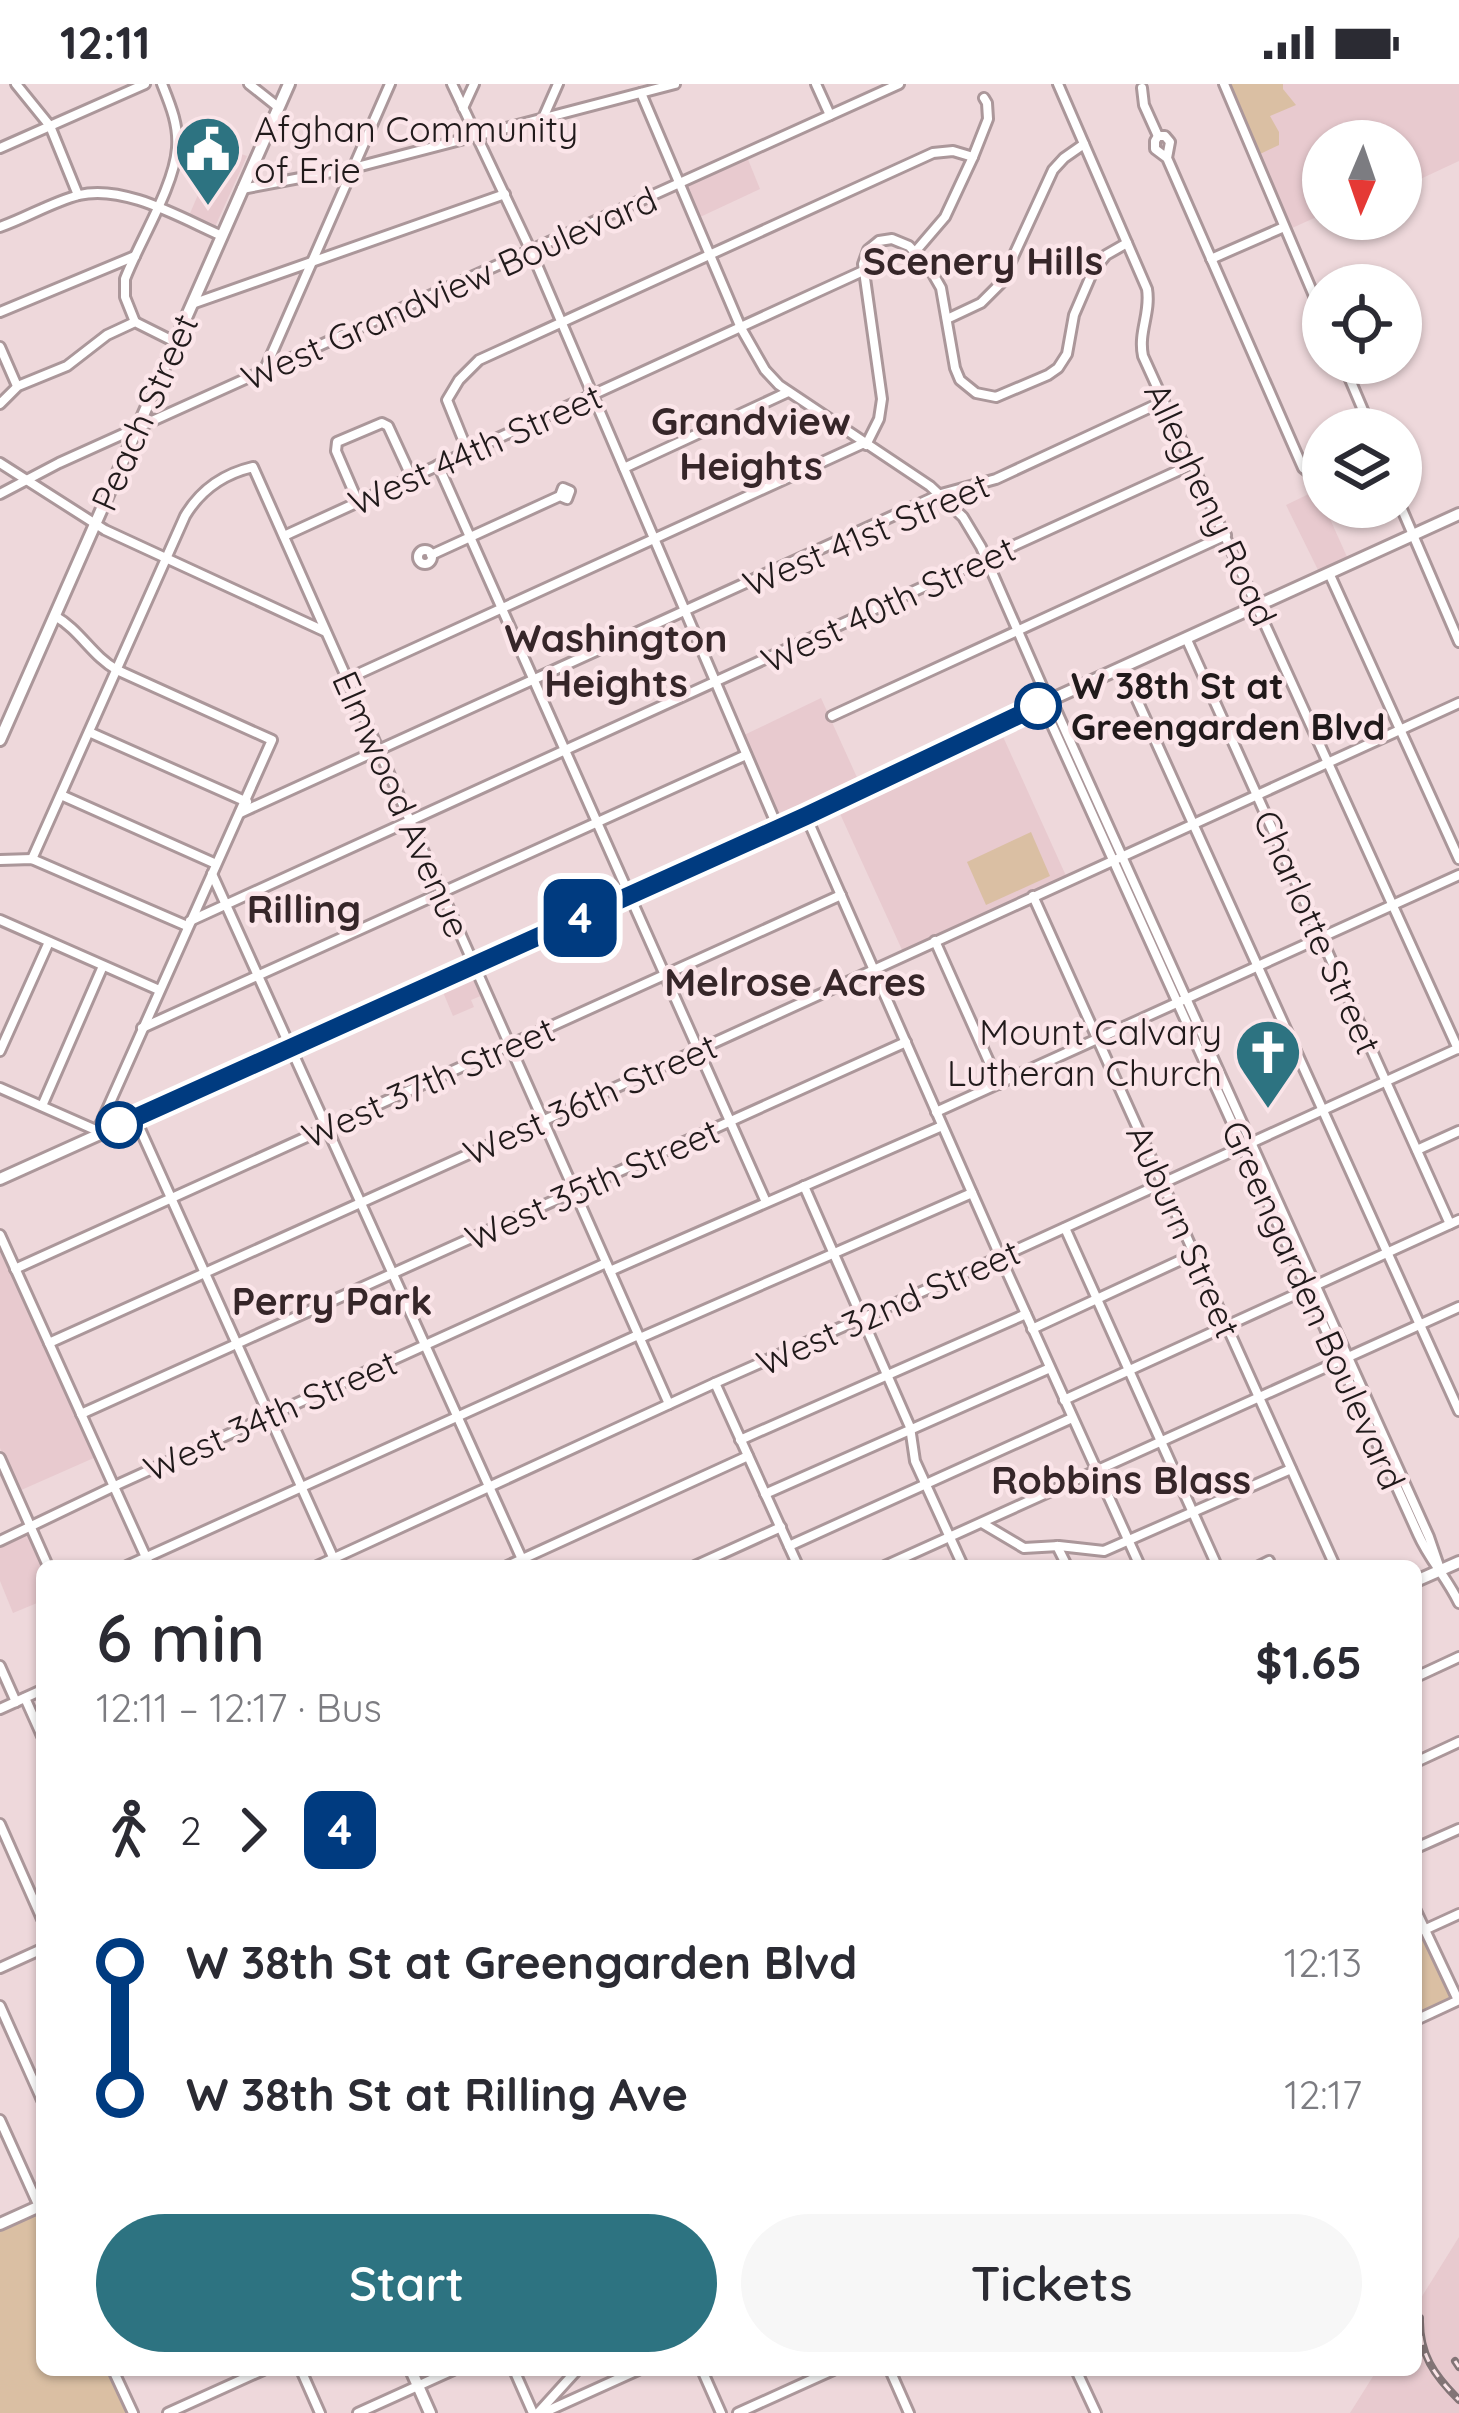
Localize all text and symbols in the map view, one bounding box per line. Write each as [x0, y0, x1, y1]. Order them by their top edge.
text: 12:11 [60, 14, 150, 70]
place label: Afghan Community of Erie [254, 106, 578, 192]
public building icon: Afghan Community of Erie [173, 114, 243, 208]
north arrow [1302, 120, 1422, 240]
map controls [1302, 120, 1422, 528]
street label: West Grandview Boulevard [234, 176, 664, 400]
district label: Scenery Hills [863, 236, 1103, 285]
button: locate [1302, 264, 1422, 384]
street label: Peach Street [81, 307, 207, 517]
street label: West 44th Street [341, 373, 609, 525]
street label: Allegheny Road [1135, 375, 1287, 633]
district label: Grandview Heights [651, 396, 851, 490]
button: layers [1302, 408, 1422, 528]
street label: West 41st Street [736, 462, 996, 606]
street label: West 40th Street [754, 526, 1022, 682]
district label: Washington Heights [504, 613, 728, 707]
place label: W 38th St at Greengarden Blvd [1071, 663, 1385, 749]
street label: Elmwood Avenue [323, 664, 481, 944]
marker: W 38th St at Greengarden Blvd [1016, 684, 1060, 728]
street label: Charlotte Street [1244, 803, 1392, 1061]
line badge: 4 [541, 879, 619, 957]
district label: Rilling [247, 884, 361, 933]
text: 4 [568, 891, 592, 944]
district label: Melrose Acres [664, 957, 926, 1006]
street label: West 37th Street [295, 1006, 561, 1158]
place label: Mount Calvary Lutheran Church [947, 1009, 1222, 1095]
church icon: Mount Calvary Lutheran Church [1233, 1017, 1303, 1111]
street label: West 36th Street [456, 1023, 724, 1175]
unlabelled marker [97, 1103, 141, 1147]
street label: West 35th Street [458, 1108, 726, 1260]
street label: Greengarden Boulevard [1212, 1114, 1416, 1496]
street label: Auburn Street [1117, 1117, 1251, 1345]
street label: West 32nd Street [750, 1229, 1026, 1385]
district label: Perry Park [232, 1276, 432, 1325]
street label: West 34th Street [137, 1339, 403, 1491]
district label: Robbins Blass [991, 1455, 1251, 1504]
text: 6 min [96, 1596, 265, 1679]
text: $1.65 [1256, 1634, 1362, 1690]
text: 12:11 – 12:17 · Bus [96, 1683, 382, 1732]
icon: walk [96, 1797, 162, 1863]
icon: forward [220, 1797, 286, 1863]
text: 4 [328, 1803, 352, 1856]
text: 2 [180, 1806, 202, 1855]
text: W 38th St at Greengarden Blvd [186, 1934, 857, 1990]
text: 12:13 [1284, 1938, 1362, 1987]
text: W 38th St at Rilling Ave [186, 2066, 688, 2122]
text: 12:17 [1284, 2070, 1362, 2119]
button: Start [96, 2214, 717, 2352]
button: Tickets [741, 2214, 1362, 2352]

